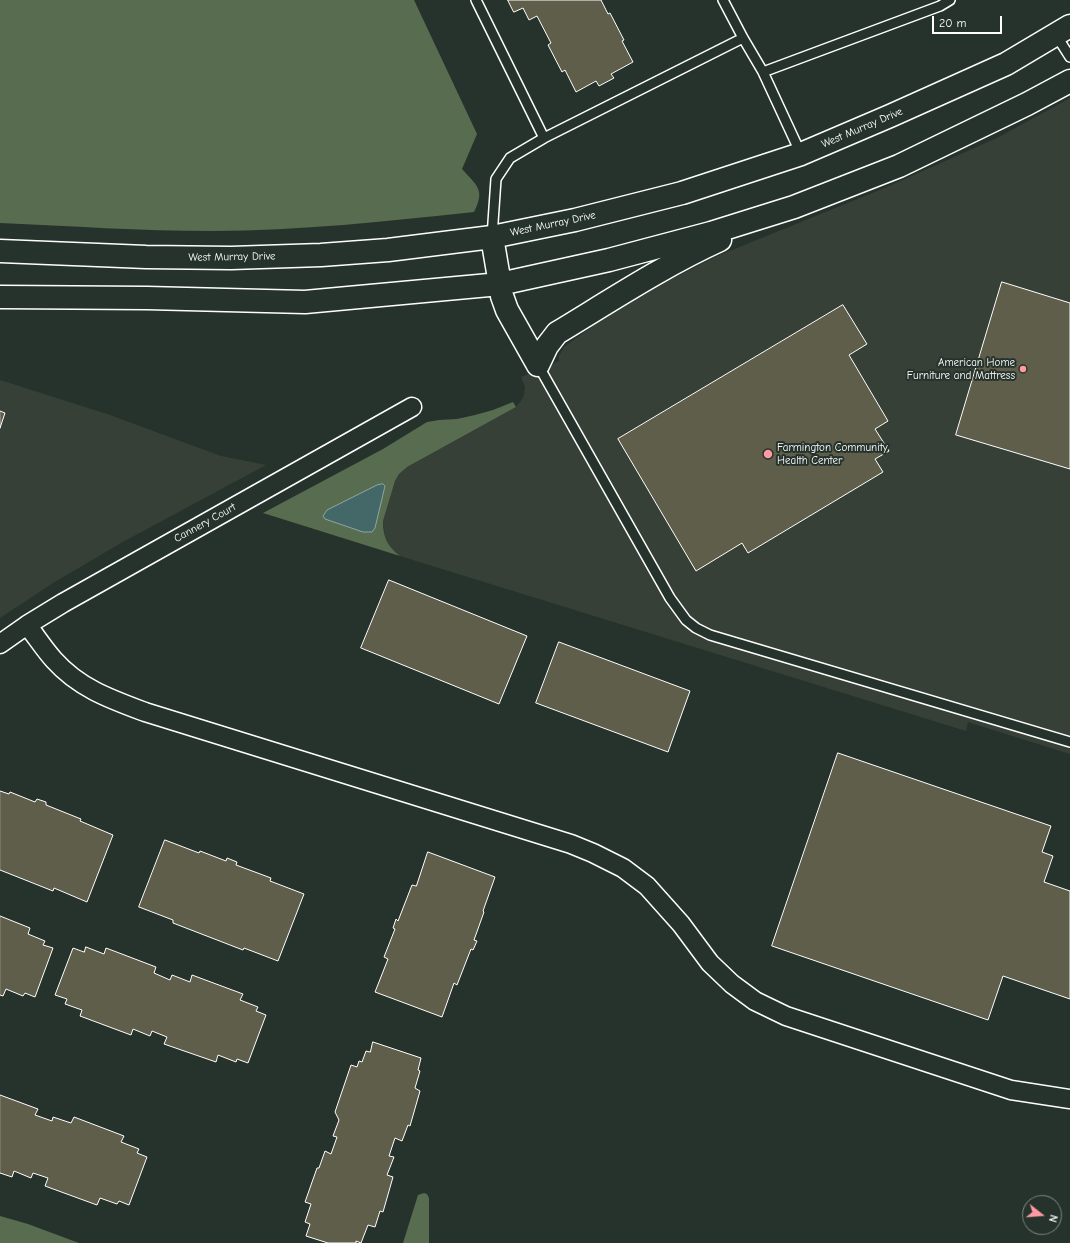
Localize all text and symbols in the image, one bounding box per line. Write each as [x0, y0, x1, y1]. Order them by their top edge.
scale bar [934, 8, 1004, 34]
text: 20 m [939, 16, 967, 30]
street label: West Murray Drive [819, 105, 905, 151]
street label: West Murray Drive [509, 209, 597, 239]
street label: West Murray Drive [188, 250, 276, 264]
place label: American Home Furniture and Mattress [907, 356, 1015, 382]
marker: American Home Furniture and Mattress [1018, 364, 1028, 374]
place label: Farmington Community Health Center [777, 441, 888, 467]
marker: Farmington Community Health Center [762, 448, 774, 460]
street label: Cannery Court [172, 501, 238, 545]
north arrow [1022, 1195, 1062, 1235]
text: N [1046, 1213, 1060, 1224]

